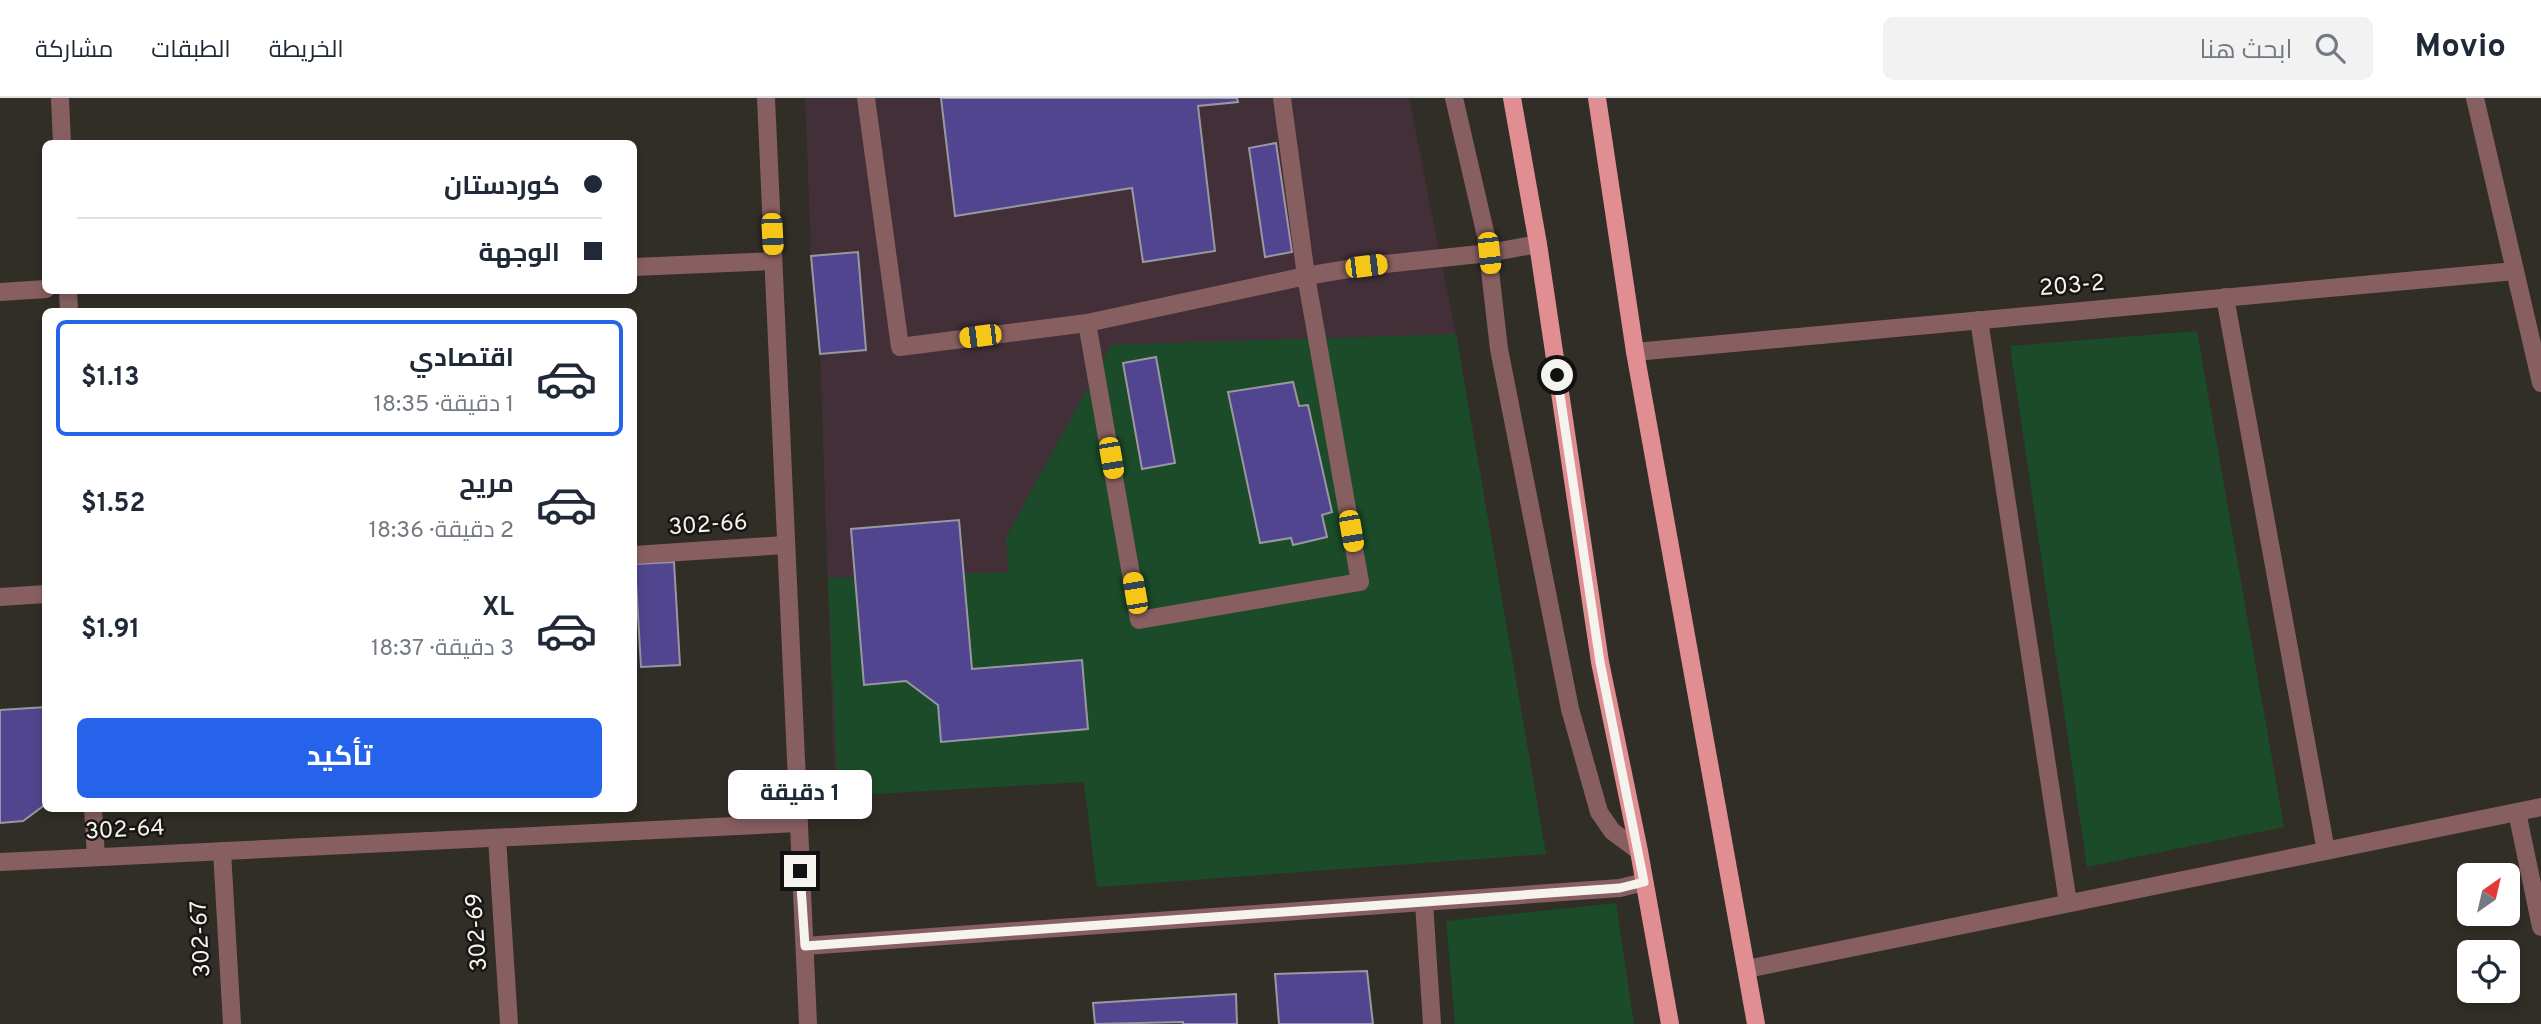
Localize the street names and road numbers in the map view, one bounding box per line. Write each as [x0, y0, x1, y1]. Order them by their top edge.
street label: 203-2 [2038, 270, 2106, 304]
street label: 302-66 [668, 509, 748, 543]
street label: 302-64 [84, 814, 166, 848]
street label: 302-69 [461, 892, 495, 972]
street label: 302-67 [186, 900, 218, 978]

